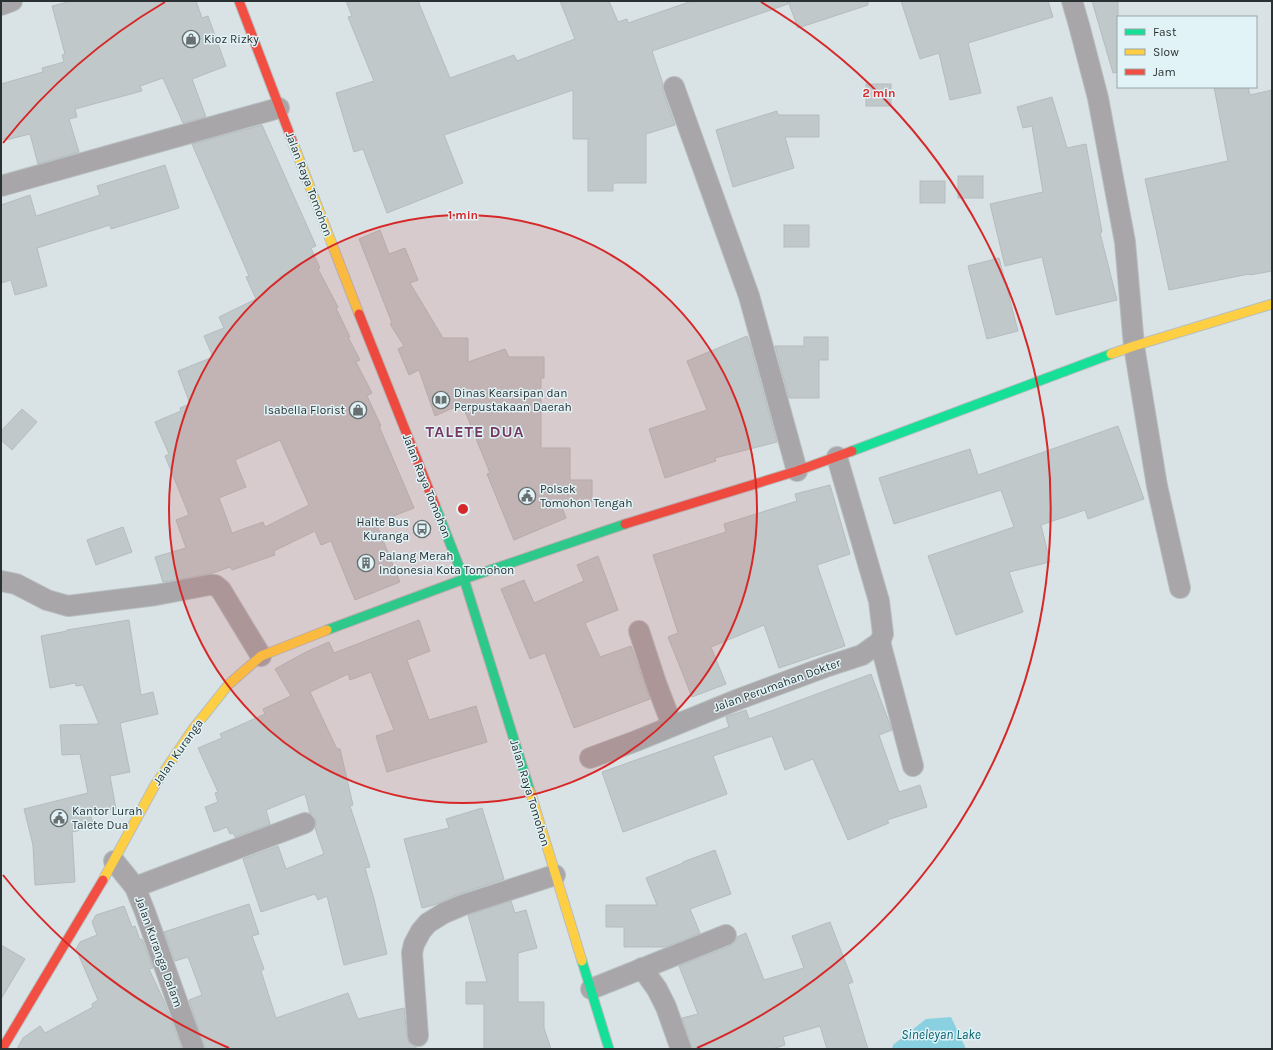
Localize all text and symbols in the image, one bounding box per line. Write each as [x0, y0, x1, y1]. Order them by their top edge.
legend [1117, 16, 1257, 88]
text: Fast [1153, 25, 1177, 39]
shop icon: Kioz Rizky [181, 29, 201, 49]
place label: Kioz Rizky [204, 32, 259, 46]
text: Slow [1153, 45, 1179, 59]
text: Jam [1153, 65, 1176, 79]
text: 2 min [862, 86, 896, 100]
street label: Jalan Raya Tomohon [283, 130, 335, 238]
text: 1 min [448, 208, 478, 222]
place label: Dinas Kearsipan dan Perpustakaan Daerah [454, 386, 572, 414]
library icon: Dinas Kearsipan dan Perpustakaan Daerah [431, 390, 451, 410]
shop icon: Isabella Florist [348, 400, 368, 420]
place label: Isabella Florist [264, 403, 345, 417]
district label: TALETE DUA [425, 422, 525, 441]
street label: Jalan Raya Tomohon [400, 432, 454, 540]
place label: Polsek Tomohon Tengah [540, 482, 632, 510]
public building icon: Polsek Tomohon Tengah [517, 486, 537, 506]
centre of rings [456, 502, 470, 516]
place label: Halte Bus Kuranga [356, 515, 409, 543]
bus stop icon: Halte Bus Kuranga [412, 519, 432, 539]
place label: Palang Merah Indonesia Kota Tomohon [379, 549, 514, 577]
building icon: Palang Merah Indonesia Kota Tomohon [356, 553, 376, 573]
street label: Jalan Perumahan Dokter [712, 655, 843, 714]
street label: Jalan Kuranga [150, 716, 206, 788]
street label: Jalan Raya Tomohon [507, 738, 553, 848]
place label: Kantor Lurah Talete Dua [72, 804, 142, 832]
public building icon: Kantor Lurah Talete Dua [49, 808, 69, 828]
street label: Jalan Kuranga Dalam [133, 895, 185, 1009]
water label: Sineleyan Lake [901, 1027, 981, 1042]

